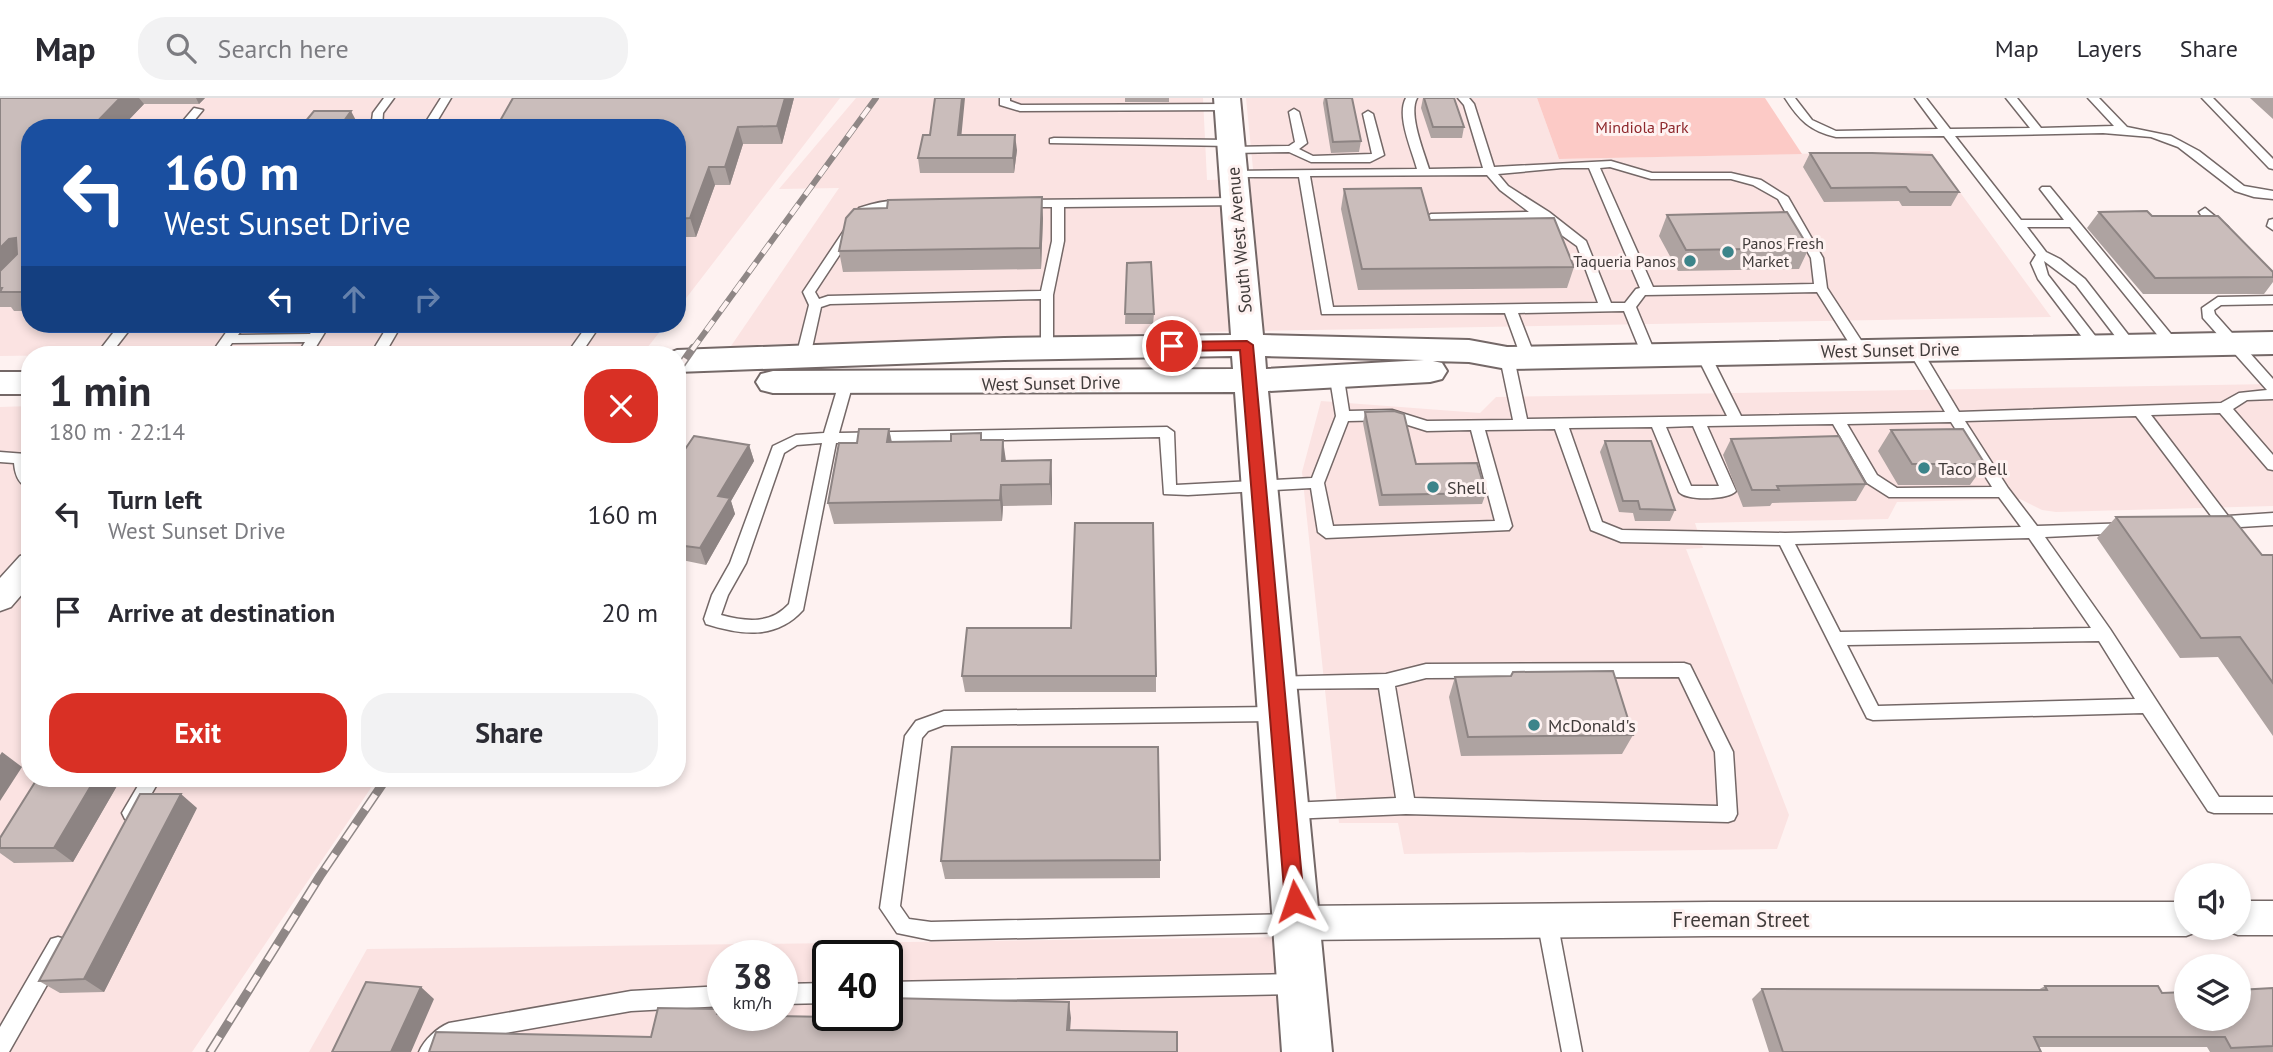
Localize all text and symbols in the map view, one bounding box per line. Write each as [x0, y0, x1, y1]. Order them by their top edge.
search box [138, 17, 628, 80]
text: Map [35, 27, 96, 70]
icon: search [162, 29, 200, 67]
text: Search here [218, 32, 349, 65]
text: Map [1995, 33, 2039, 64]
text: Layers [2077, 33, 2142, 64]
text: Share [2180, 33, 2238, 64]
park label: Mindiola Park [1595, 117, 1689, 137]
text: 160 m [164, 140, 299, 204]
icon: left [49, 147, 140, 238]
street label: South West Avenue [1221, 166, 1257, 314]
text: West Sunset Drive [164, 202, 411, 244]
place label: Panos Fresh Market [1742, 233, 1824, 271]
marker: Panos Fresh Market [1720, 244, 1736, 260]
place label: Taqueria Panos [1573, 251, 1676, 271]
marker: Taqueria Panos [1682, 253, 1698, 269]
icon: left [262, 280, 300, 318]
icon: ahead [335, 280, 373, 318]
icon: right [408, 280, 446, 318]
pin [1142, 316, 1202, 376]
icon: arrive [1153, 327, 1191, 365]
street label: West Sunset Drive [1820, 337, 1960, 363]
text: 1 min [49, 363, 151, 418]
button: close [584, 369, 658, 443]
street label: West Sunset Drive [981, 370, 1121, 396]
text: 180 m · 22:14 [49, 417, 185, 446]
place label: Taco Bell [1938, 457, 2008, 480]
marker: Taco Bell [1916, 460, 1932, 476]
place label: Shell [1447, 476, 1487, 499]
marker: Shell [1425, 479, 1441, 495]
text: Turn left [108, 483, 202, 516]
icon: left [49, 495, 87, 533]
text: 160 m [587, 498, 658, 531]
text: West Sunset Drive [108, 516, 285, 545]
icon: arrive [49, 593, 87, 631]
text: Arrive at destination [108, 596, 335, 629]
text: 20 m [602, 596, 658, 629]
button: Exit [49, 693, 347, 773]
button: Share [361, 693, 658, 773]
place label: McDonald's [1548, 714, 1636, 737]
marker: McDonald's [1526, 717, 1542, 733]
map controls [2174, 863, 2251, 1031]
button: sound [2174, 863, 2251, 940]
position arrow [1258, 864, 1332, 938]
street label: Freeman Street [1672, 906, 1810, 933]
speed limit sign: 40 [812, 940, 903, 1031]
text: 38 [733, 953, 772, 999]
button: layers [2174, 954, 2251, 1031]
text: km/h [733, 991, 772, 1014]

